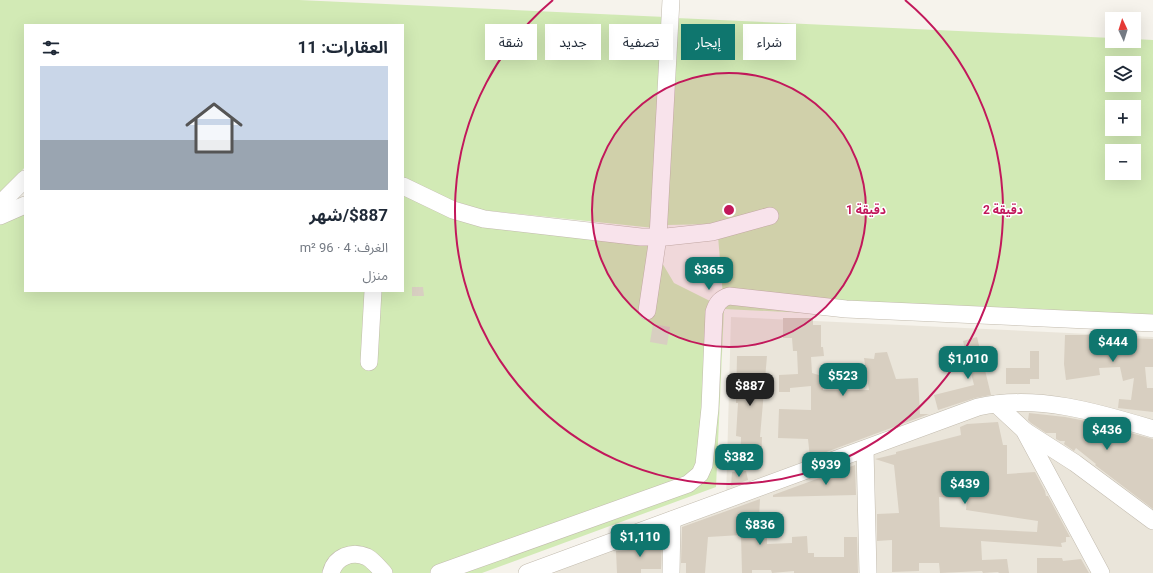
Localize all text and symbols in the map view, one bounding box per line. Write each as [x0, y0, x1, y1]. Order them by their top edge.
north arrow [1105, 12, 1141, 48]
map controls [1105, 12, 1141, 180]
chip: شقة [485, 24, 537, 60]
chip: جديد [545, 24, 601, 60]
chip: تصفية [609, 24, 673, 60]
chip: إيجار [681, 24, 735, 60]
chip: شراء [743, 24, 796, 60]
icon: filters [40, 37, 62, 59]
text: العقارات: 11 [297, 37, 388, 57]
button: layers [1105, 56, 1141, 92]
icon: home [178, 92, 250, 164]
button: + [1105, 100, 1141, 136]
button: − [1105, 144, 1141, 180]
centre of rings [722, 203, 736, 217]
text: 1 دقيقة [846, 203, 886, 217]
text: 2 دقيقة [983, 203, 1023, 217]
text: $887/شهر [309, 205, 388, 225]
text: الغرف: 4 · 96 m² [300, 240, 388, 255]
pin: $365 [685, 257, 733, 291]
text: $365 [694, 262, 724, 277]
text: منزل [363, 268, 388, 283]
pin: $444 [1089, 329, 1137, 363]
text: $444 [1098, 334, 1128, 349]
pin: $1,010 [935, 346, 1001, 380]
text: $1,010 [948, 351, 988, 366]
pin: $523 [819, 363, 867, 397]
text: $523 [828, 368, 858, 383]
pin: $887 [726, 373, 774, 407]
text: $887 [735, 378, 765, 393]
pin: $436 [1083, 417, 1131, 451]
text: $436 [1092, 422, 1122, 437]
pin: $382 [715, 444, 763, 478]
text: $382 [724, 449, 754, 464]
pin: $939 [802, 452, 850, 486]
text: $939 [811, 457, 841, 472]
pin: $439 [941, 471, 989, 505]
text: $439 [950, 476, 980, 491]
pin: $836 [736, 512, 784, 546]
text: $836 [745, 517, 775, 532]
pin: $1,110 [607, 524, 673, 558]
text: $1,110 [620, 529, 660, 544]

